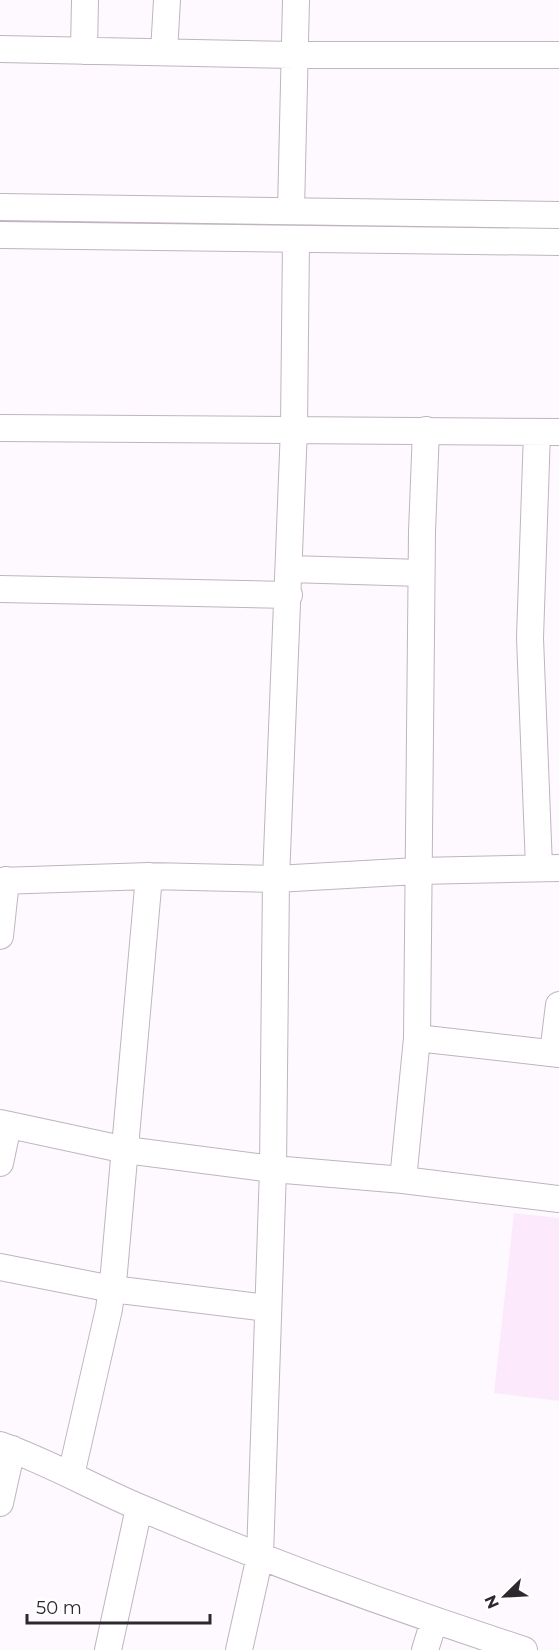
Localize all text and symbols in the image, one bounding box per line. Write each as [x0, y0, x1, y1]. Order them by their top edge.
north arrow [475, 1566, 535, 1626]
scale bar [27, 1587, 210, 1625]
text: N [480, 1592, 503, 1612]
text: 50 m [36, 1597, 82, 1619]

